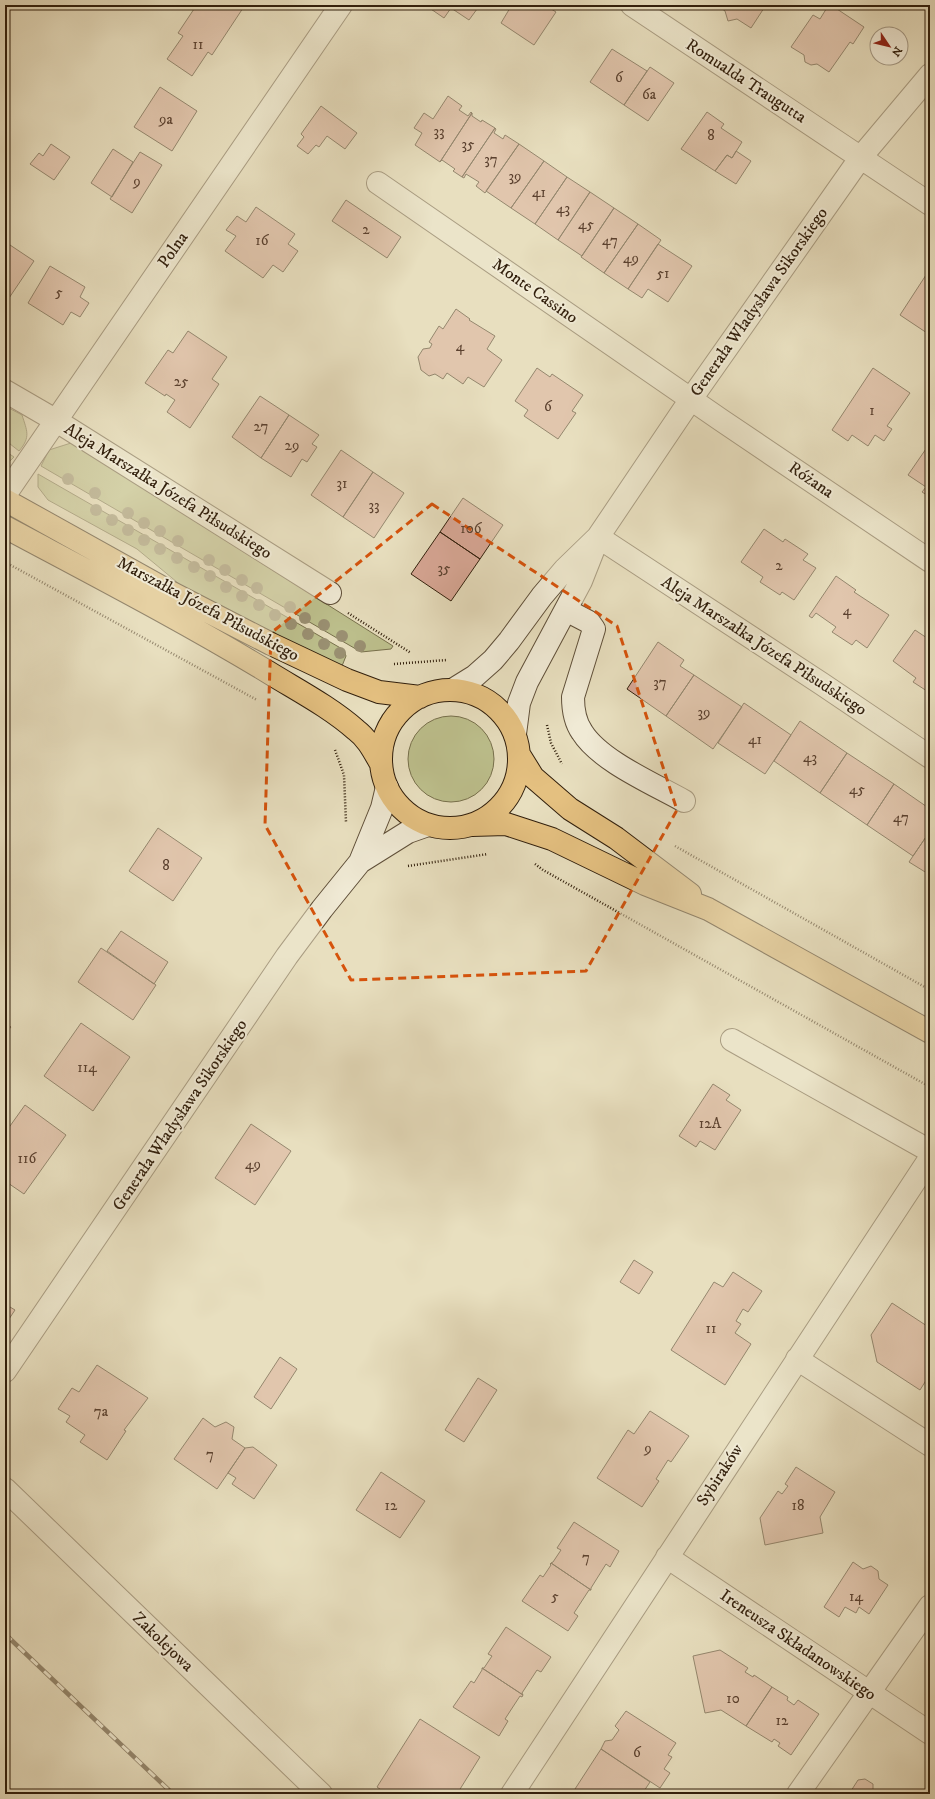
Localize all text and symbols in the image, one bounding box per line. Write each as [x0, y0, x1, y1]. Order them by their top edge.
north arrow [869, 26, 909, 66]
street label: Romualda Traugutta [681, 34, 811, 129]
house number: 11 [192, 35, 204, 54]
text: N [888, 43, 905, 59]
house number: 6 [615, 68, 624, 87]
house number: 6a [642, 85, 657, 104]
house number: 9a [158, 110, 174, 129]
house number: 33 [433, 122, 445, 141]
house number: 8 [707, 126, 715, 145]
house number: 35 [461, 135, 475, 154]
house number: 37 [484, 150, 498, 169]
house number: 39 [508, 167, 522, 186]
house number: 9 [132, 172, 141, 191]
house number: 41 [532, 183, 546, 202]
house number: 43 [556, 199, 570, 218]
street label: Generała Władysława Sikorskiego [685, 203, 833, 401]
house number: 45 [578, 215, 595, 234]
house number: 2 [362, 220, 370, 239]
street label: Polna [153, 227, 194, 272]
house number: 16 [255, 231, 270, 250]
house number: 47 [602, 231, 618, 250]
house number: 49 [623, 249, 639, 268]
street label: Monte Cassino [488, 253, 582, 329]
house number: 51 [657, 264, 669, 283]
house number: 5 [55, 283, 63, 302]
house number: 4 [456, 337, 465, 356]
house number: 25 [174, 372, 189, 391]
house number: 6 [544, 397, 553, 416]
house number: 1 [869, 401, 875, 420]
house number: 27 [254, 417, 269, 436]
street label: Aleja Marszałka Józefa Piłsudskiego [60, 418, 276, 564]
house number: 29 [285, 436, 299, 455]
street label: Różana [784, 457, 839, 504]
house number: 31 [336, 474, 348, 493]
house number: 33 [368, 496, 380, 515]
house number: 106 [460, 519, 483, 538]
street label: Marszałka Józefa Piłsudskiego [113, 552, 303, 666]
house number: 2 [775, 556, 783, 575]
house number: 35 [437, 559, 451, 578]
street label: Aleja Marszałka Józefa Piłsudskiego [657, 571, 871, 721]
house number: 4 [843, 601, 852, 620]
house number: 37 [653, 673, 667, 692]
house number: 39 [697, 703, 711, 722]
house number: 41 [748, 730, 762, 749]
house number: 43 [803, 748, 817, 767]
house number: 45 [849, 780, 866, 799]
house number: 47 [893, 808, 909, 827]
house number: 8 [162, 856, 170, 875]
street label: Generała Władysława Sikorskiego [108, 1015, 252, 1215]
house number: 114 [77, 1058, 97, 1077]
house number: 12A [699, 1114, 722, 1133]
house number: 116 [18, 1149, 38, 1168]
house number: 49 [245, 1155, 261, 1174]
house number: 11 [705, 1319, 717, 1338]
house number: 7a [94, 1402, 109, 1421]
house number: 9 [643, 1439, 652, 1458]
street label: Sybiraków [692, 1439, 748, 1510]
house number: 7 [206, 1445, 214, 1464]
house number: 12 [385, 1496, 398, 1515]
house number: 18 [791, 1496, 805, 1515]
house number: 7 [582, 1548, 590, 1567]
street label: Ireneusza Składanowskiego [716, 1585, 880, 1705]
house number: 5 [551, 1587, 559, 1606]
house number: 14 [849, 1587, 863, 1606]
street label: Zakolejowa [128, 1607, 199, 1677]
house number: 10 [726, 1689, 740, 1708]
house number: 12 [776, 1711, 789, 1730]
house number: 6 [633, 1743, 642, 1762]

